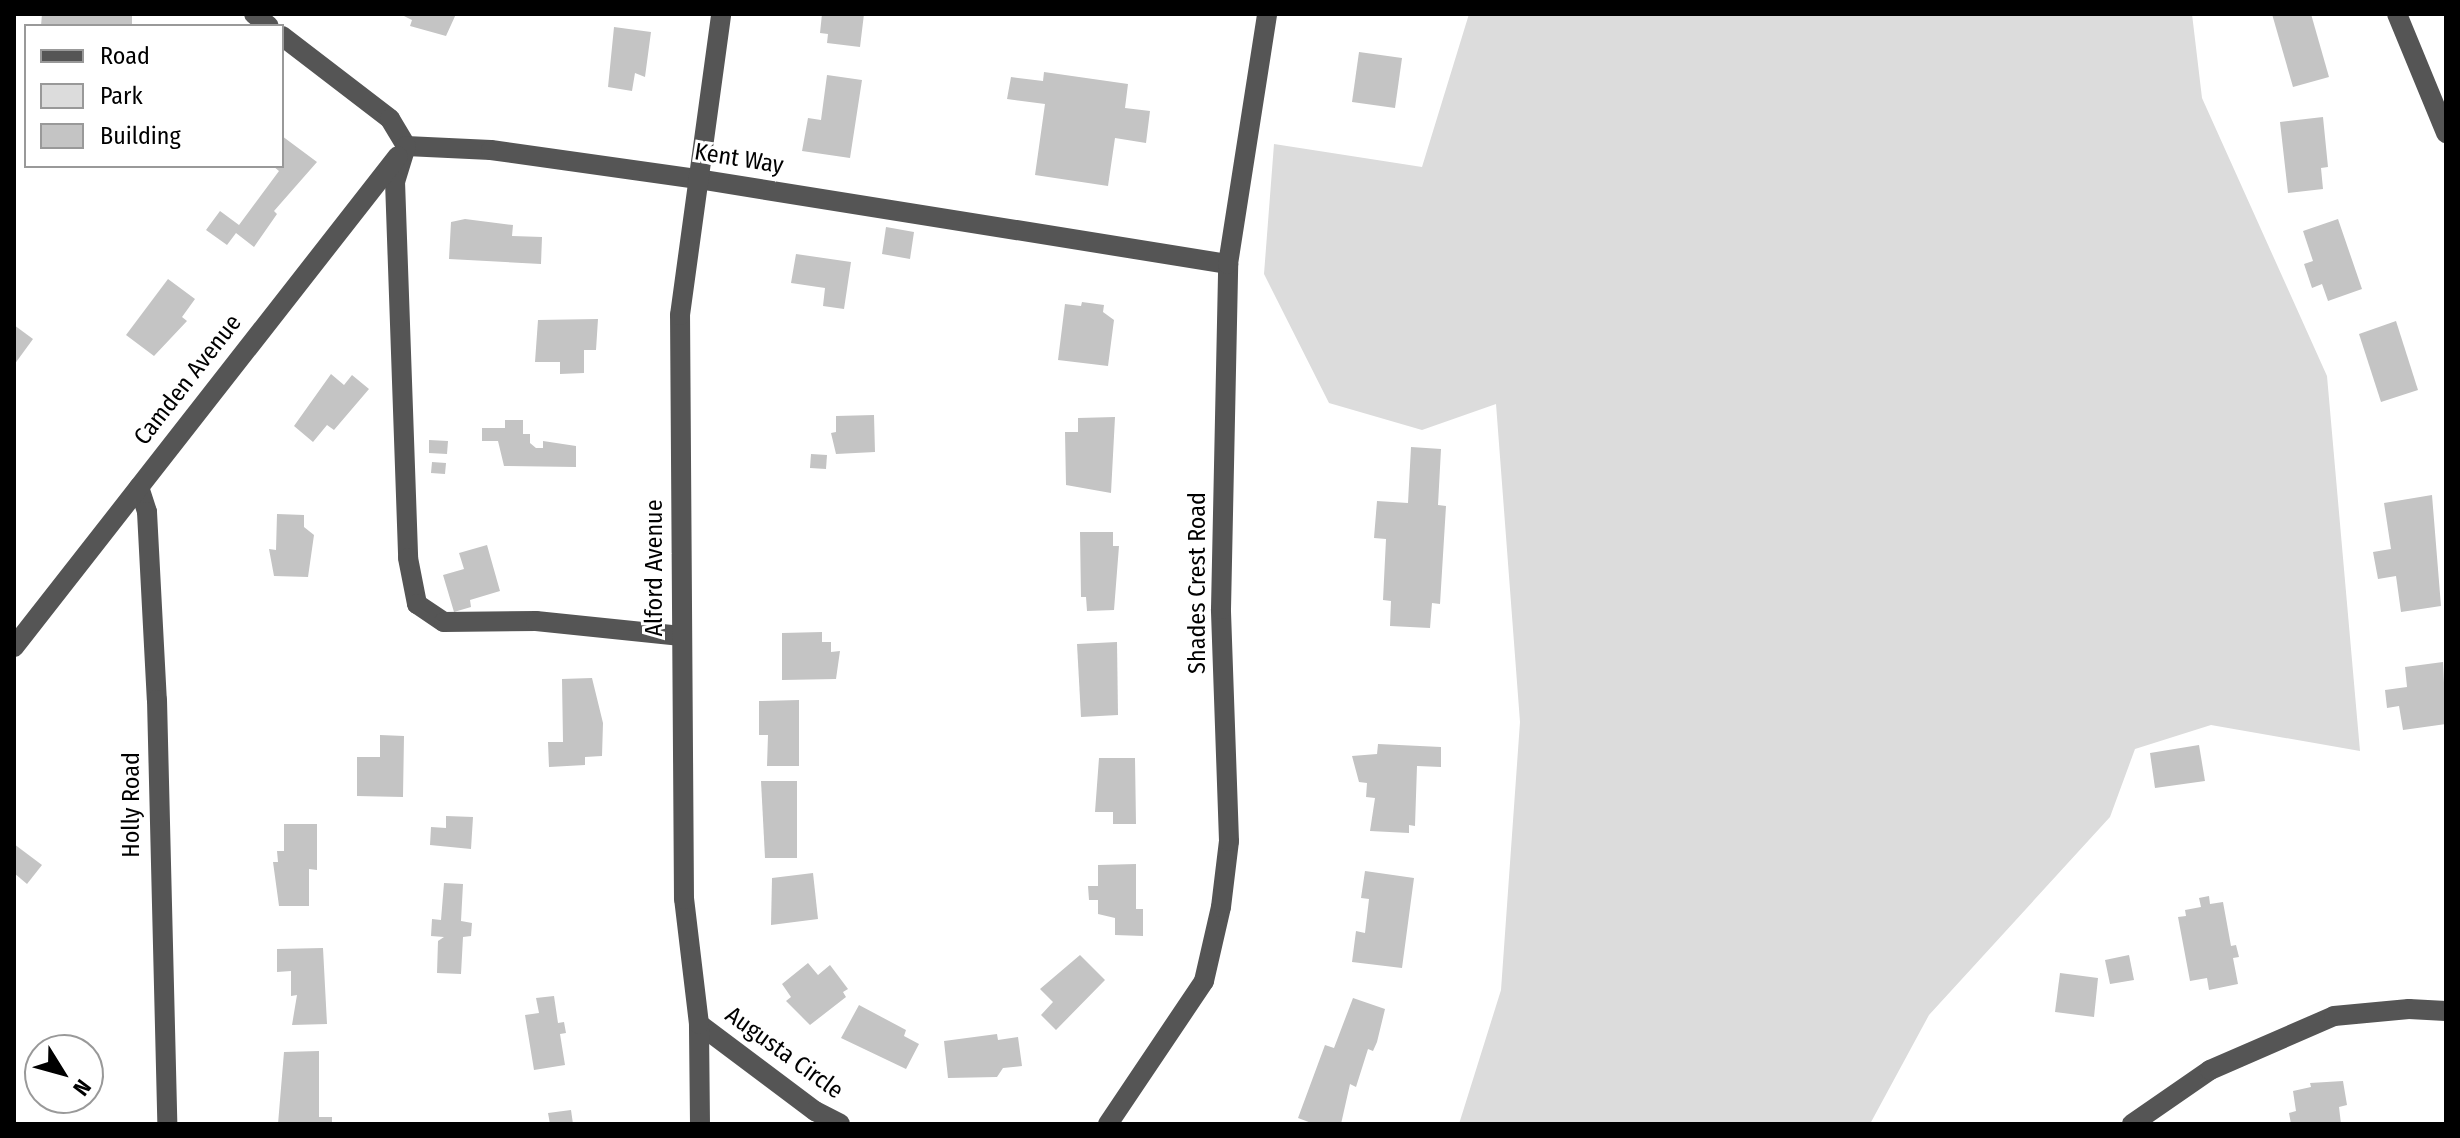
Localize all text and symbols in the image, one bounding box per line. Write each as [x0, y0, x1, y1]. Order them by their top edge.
legend [24, 24, 284, 168]
text: Road [100, 42, 150, 70]
text: Park [100, 82, 143, 110]
text: Building [100, 122, 181, 150]
street label: Kent Way [692, 138, 786, 180]
street label: Camden Avenue [128, 309, 248, 451]
street label: Shades Crest Road [1184, 492, 1212, 674]
street label: Alford Avenue [641, 499, 669, 637]
street label: Holly Road [118, 752, 146, 858]
street label: Augusta Circle [720, 1001, 848, 1105]
north arrow [24, 1034, 104, 1114]
text: N [67, 1074, 97, 1101]

